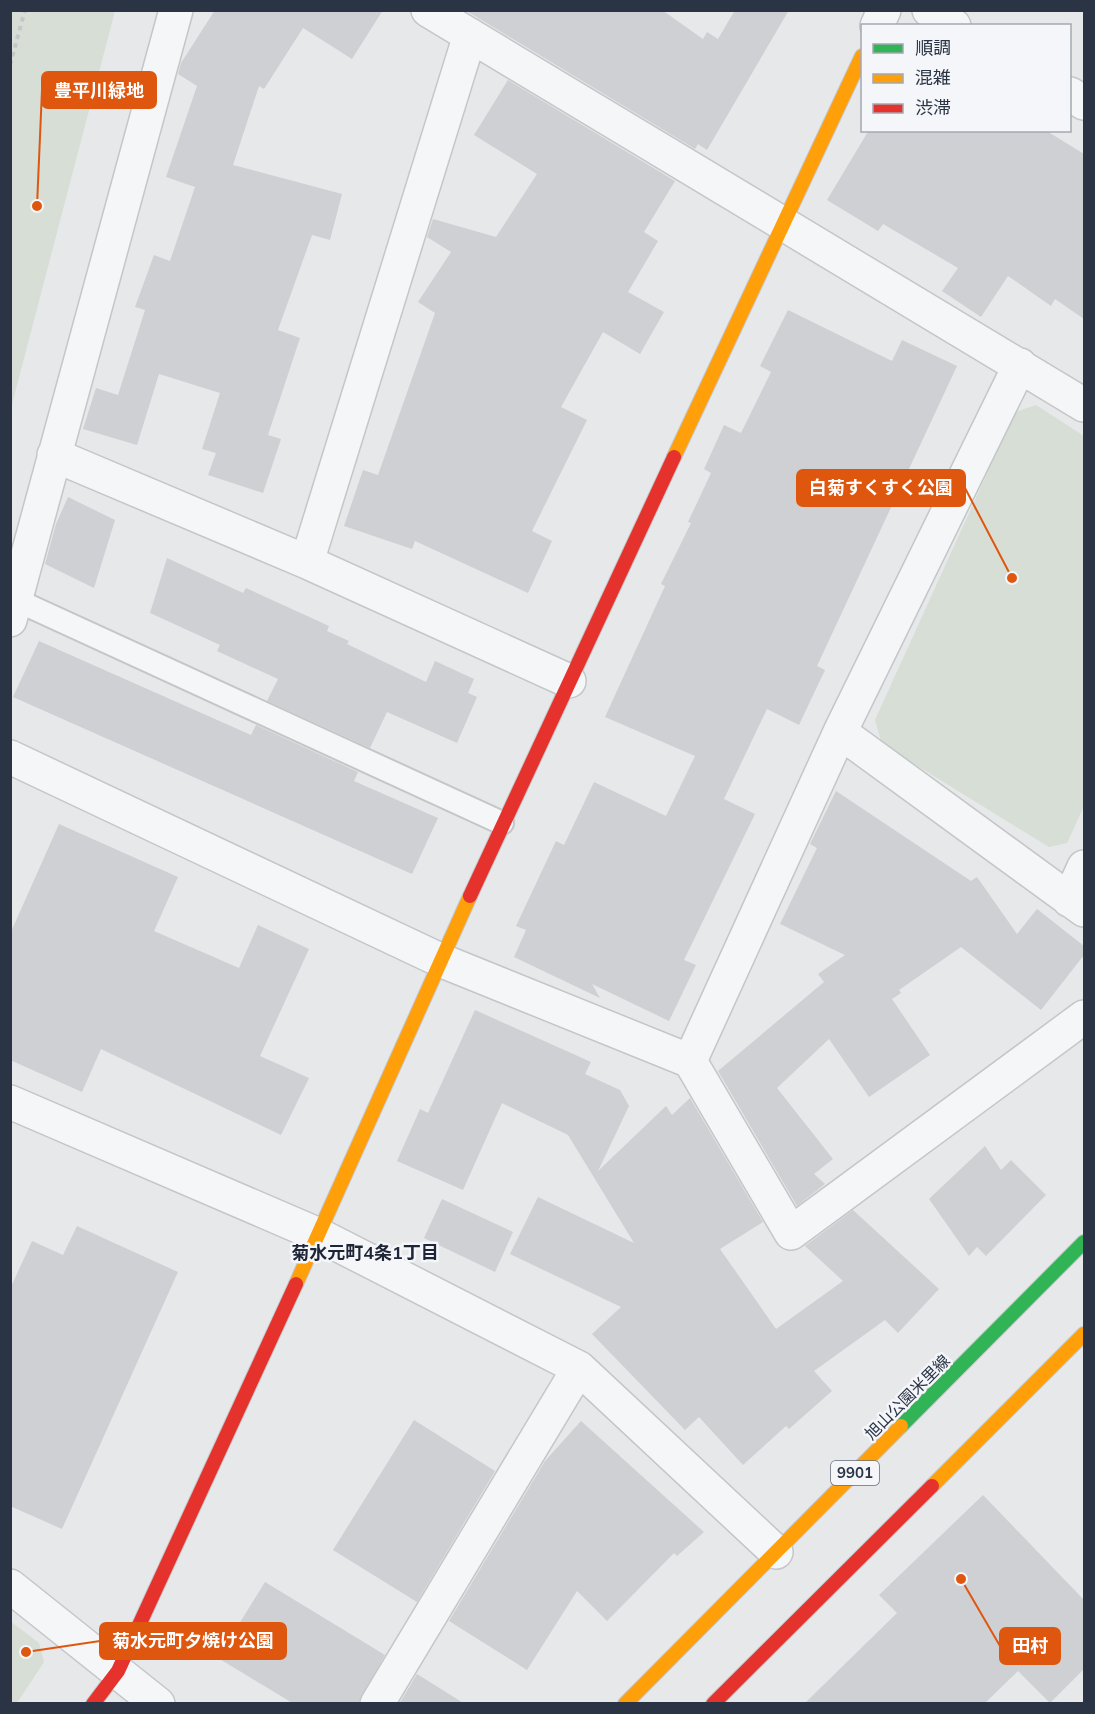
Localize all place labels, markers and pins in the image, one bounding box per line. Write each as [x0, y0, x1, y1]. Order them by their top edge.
callout: 豊平川緑地 [42, 72, 156, 108]
callout: 白菊すくすく公園 [797, 470, 965, 506]
callout: 菊水元町夕焼け公園 [100, 1623, 286, 1659]
callout: 田村 [1000, 1628, 1060, 1664]

